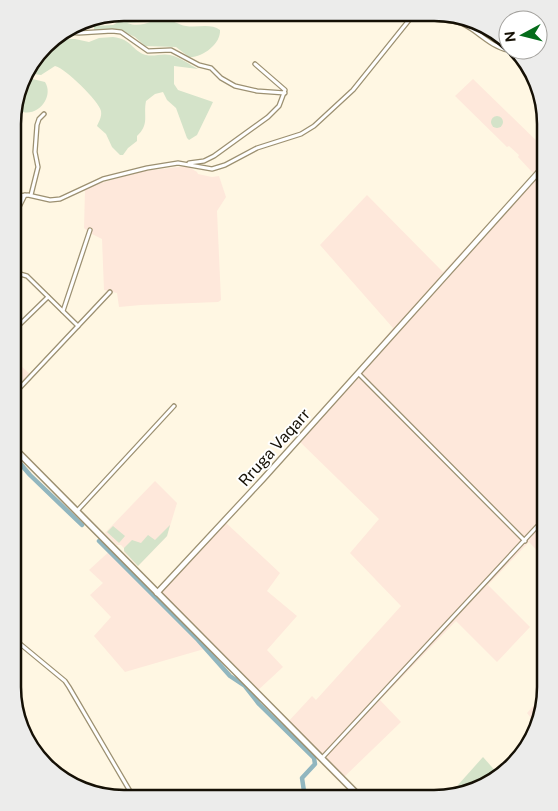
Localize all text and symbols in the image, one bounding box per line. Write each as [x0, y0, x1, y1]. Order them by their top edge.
north arrow [498, 10, 548, 60]
text: N [501, 30, 519, 43]
street label: Rruga Vaqarr [234, 405, 314, 490]

